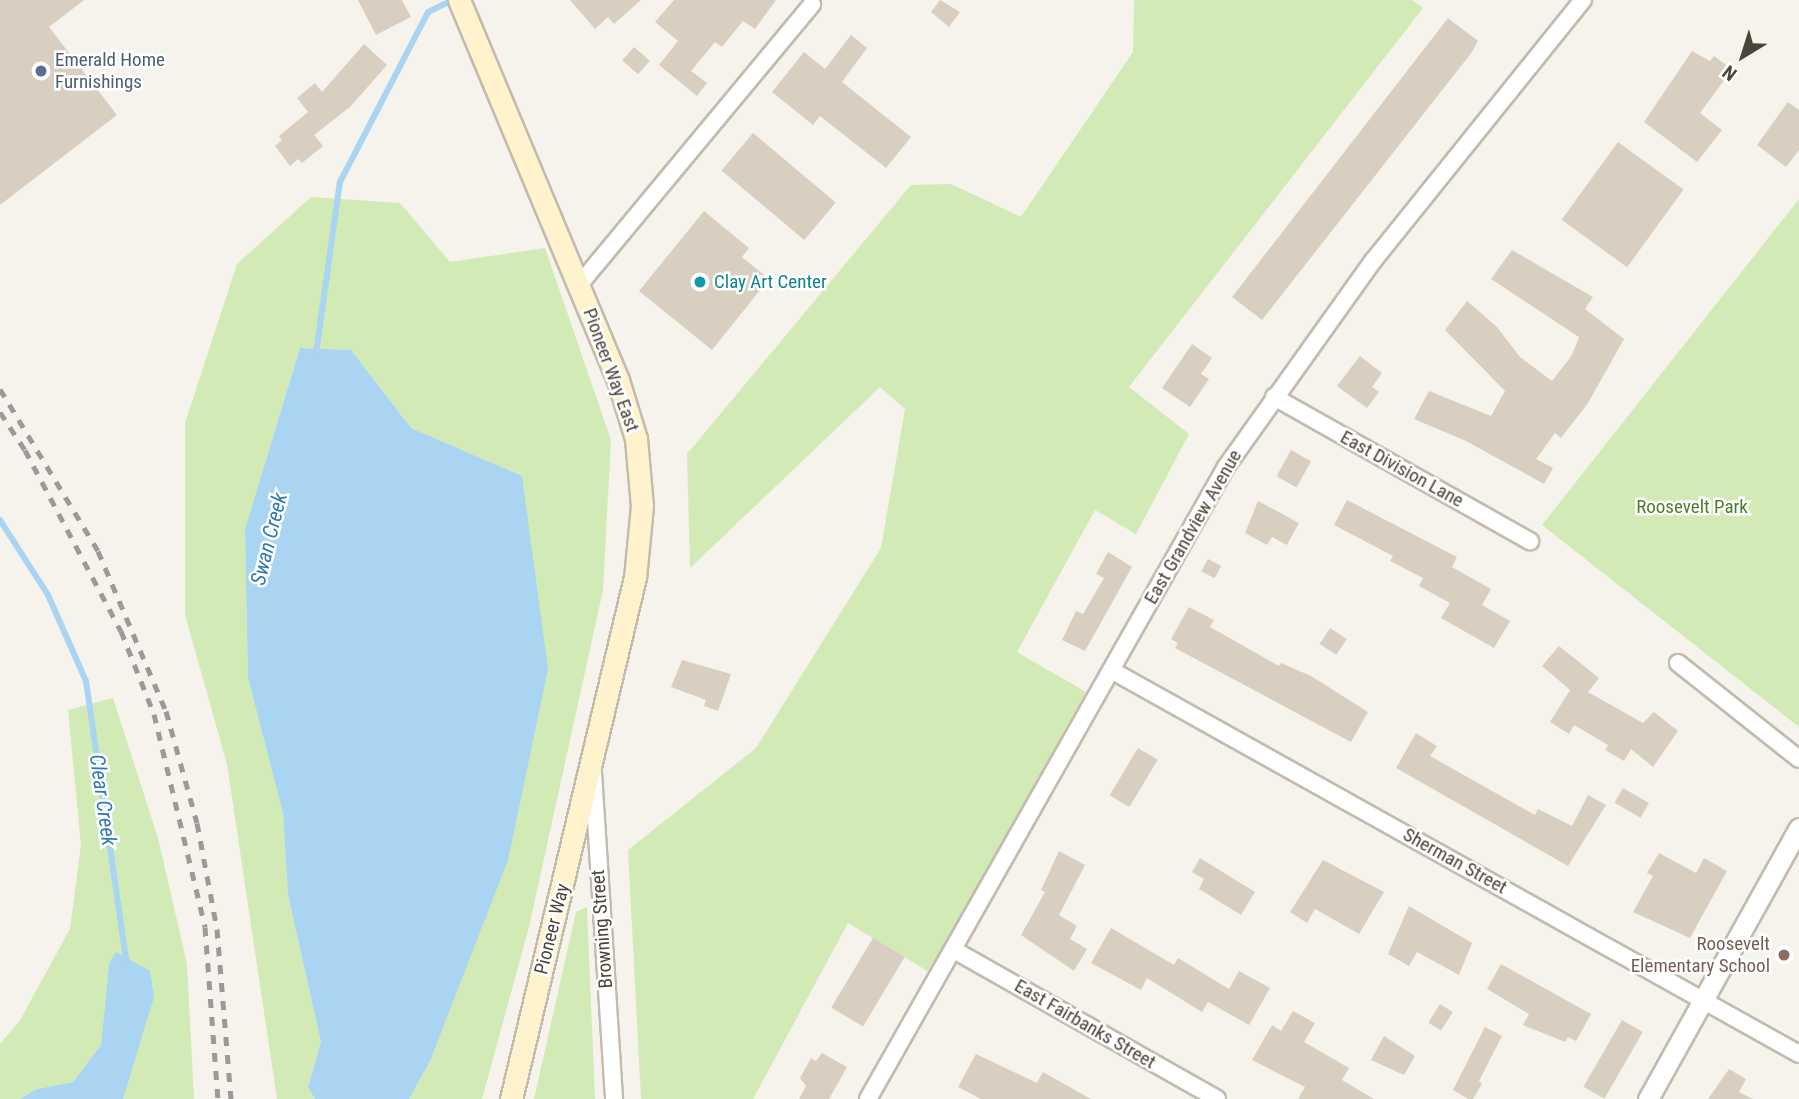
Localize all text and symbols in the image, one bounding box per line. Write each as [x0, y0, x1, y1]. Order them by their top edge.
north arrow [1708, 21, 1778, 91]
place label: Emerald Home Furnishings [55, 49, 165, 93]
text: N [1718, 60, 1741, 86]
marker: Emerald Home Furnishings [33, 63, 49, 79]
place label: Clay Art Center [714, 271, 827, 293]
marker: Clay Art Center [692, 274, 708, 290]
street label: Pioneer Way East [578, 305, 644, 435]
street label: East Division Lane [1336, 426, 1468, 512]
street label: East Grandview Avenue [1140, 446, 1246, 608]
water label: Swan Creek [245, 490, 293, 588]
park label: Roosevelt Park [1636, 496, 1748, 518]
water label: Clear Creek [84, 753, 122, 847]
street label: Sherman Street [1399, 823, 1511, 899]
street label: Browning Street [586, 869, 618, 989]
street label: Pioneer Way [530, 881, 574, 977]
place label: Roosevelt Elementary School [1631, 933, 1770, 977]
marker: Roosevelt Elementary School [1776, 947, 1792, 963]
street label: East Fairbanks Street [1010, 974, 1160, 1074]

